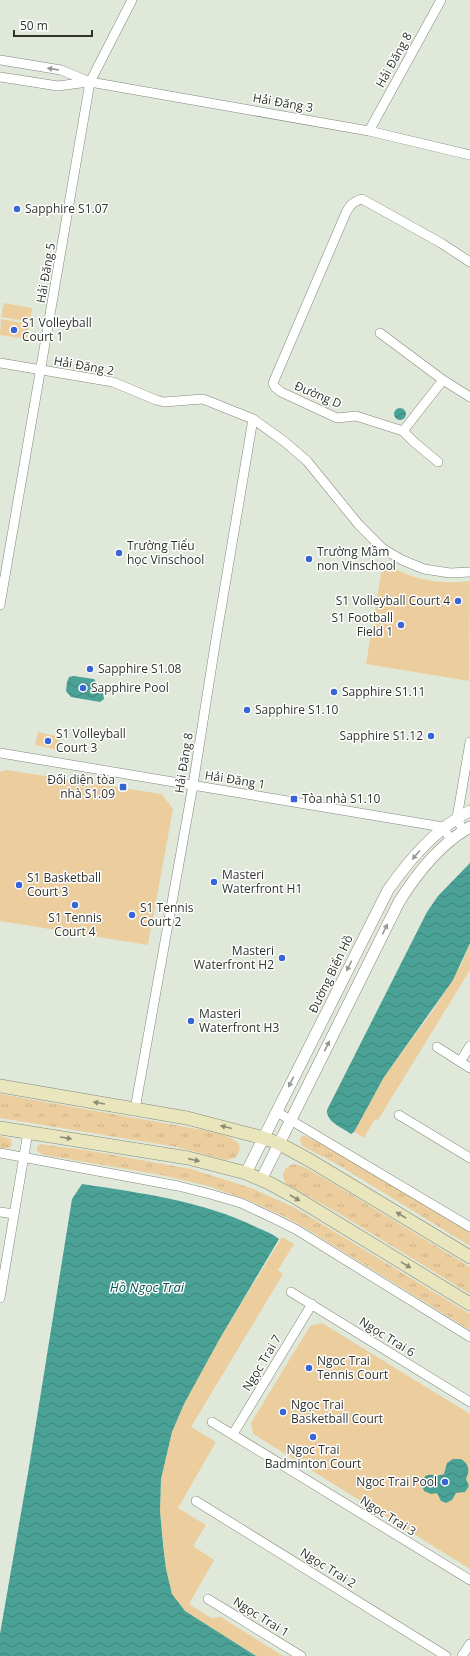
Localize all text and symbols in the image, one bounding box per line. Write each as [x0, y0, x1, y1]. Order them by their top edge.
scale bar [14, 12, 92, 38]
text: 50 m [20, 17, 48, 34]
street label: Hải Đăng 8 [371, 29, 416, 91]
one-way arrow [47, 66, 59, 72]
street label: Hải Đăng 3 [252, 89, 315, 116]
place label: Sapphire S1.07 [25, 200, 109, 217]
marker: Sapphire S1.07 [12, 204, 22, 214]
street label: Hải Đăng 5 [32, 241, 59, 304]
place label: S1 Volleyball Court 1 [22, 314, 92, 345]
marker: S1 Volleyball Court 1 [9, 325, 19, 335]
street label: Hải Đăng 2 [53, 352, 116, 379]
street label: Đường D [292, 377, 344, 412]
place label: Trường Tiểu học Vinschool [127, 537, 204, 568]
place label: Trường Mầm non Vinschool [317, 543, 396, 574]
marker: Trường Tiểu học Vinschool [114, 548, 124, 558]
marker: Trường Mầm non Vinschool [304, 554, 314, 564]
place label: S1 Volleyball Court 4 [336, 592, 450, 609]
marker: S1 Volleyball Court 4 [453, 596, 463, 606]
place label: S1 Football Field 1 [331, 609, 393, 640]
marker: S1 Football Field 1 [396, 620, 406, 630]
place label: Sapphire S1.08 [98, 660, 182, 677]
marker: Sapphire S1.08 [85, 664, 95, 674]
place label: Sapphire Pool [91, 679, 169, 696]
marker: Sapphire Pool [78, 683, 88, 693]
place label: Sapphire S1.11 [342, 683, 425, 700]
marker: Sapphire S1.11 [329, 687, 339, 697]
place label: Sapphire S1.10 [255, 701, 339, 718]
marker: Sapphire S1.10 [242, 705, 252, 715]
place label: S1 Volleyball Court 3 [56, 725, 126, 756]
place label: Sapphire S1.12 [340, 727, 423, 744]
street label: Hải Đăng 8 [170, 731, 197, 794]
marker: Sapphire S1.12 [426, 731, 436, 741]
marker: S1 Volleyball Court 3 [43, 736, 53, 746]
street label: Hải Đăng 1 [204, 766, 266, 793]
place label: Đối diện tòa nhà S1.09 [47, 771, 115, 802]
marker: Đối diện tòa nhà S1.09 [118, 782, 128, 792]
place label: Tòa nhà S1.10 [302, 790, 381, 807]
marker: Tòa nhà S1.10 [289, 794, 299, 804]
one-way arrow [411, 849, 420, 860]
place label: Masteri Waterfront H1 [222, 866, 302, 897]
place label: S1 Basketball Court 3 [27, 869, 101, 900]
marker: Masteri Waterfront H1 [209, 877, 219, 887]
marker: S1 Basketball Court 3 [14, 880, 24, 890]
place label: S1 Tennis Court 2 [140, 899, 194, 930]
marker: S1 Tennis Court 4 [70, 900, 80, 910]
place label: S1 Tennis Court 4 [48, 909, 102, 940]
marker: S1 Tennis Court 2 [127, 910, 137, 920]
one-way arrow [382, 924, 388, 935]
street label: Đường Biển Hồ [304, 932, 357, 1016]
place label: Masteri Waterfront H2 [194, 942, 274, 973]
marker: Masteri Waterfront H2 [277, 953, 287, 963]
one-way arrow [346, 960, 352, 971]
place label: Masteri Waterfront H3 [199, 1005, 279, 1036]
marker: Masteri Waterfront H3 [186, 1016, 196, 1026]
one-way arrow [324, 1040, 330, 1051]
one-way arrow [288, 1076, 295, 1088]
one-way arrow [92, 1100, 105, 1106]
one-way arrow [220, 1124, 232, 1130]
one-way arrow [60, 1135, 72, 1141]
one-way arrow [188, 1157, 201, 1163]
one-way arrow [289, 1194, 301, 1201]
one-way arrow [396, 1211, 406, 1219]
one-way arrow [401, 1261, 411, 1269]
water label: Hồ Ngọc Trai [110, 1278, 185, 1296]
street label: Ngọc Trai 6 [356, 1313, 419, 1361]
street label: Ngọc Trai 7 [238, 1331, 285, 1394]
place label: Ngoc Trai Tennis Court [317, 1352, 388, 1383]
marker: Ngoc Trai Tennis Court [304, 1363, 314, 1373]
place label: Ngọc Trai Basketball Court [291, 1396, 383, 1427]
marker: Ngọc Trai Basketball Court [278, 1407, 288, 1417]
marker: Ngoc Trai Badminton Court [308, 1432, 318, 1442]
place label: Ngoc Trai Badminton Court [265, 1441, 361, 1472]
place label: Ngoc Trai Pool [356, 1473, 437, 1490]
marker: Ngoc Trai Pool [440, 1477, 450, 1487]
street label: Ngọc Trai 3 [357, 1492, 420, 1540]
street label: Ngọc Trai 2 [297, 1544, 360, 1592]
street label: Ngọc Trai 1 [230, 1593, 292, 1640]

